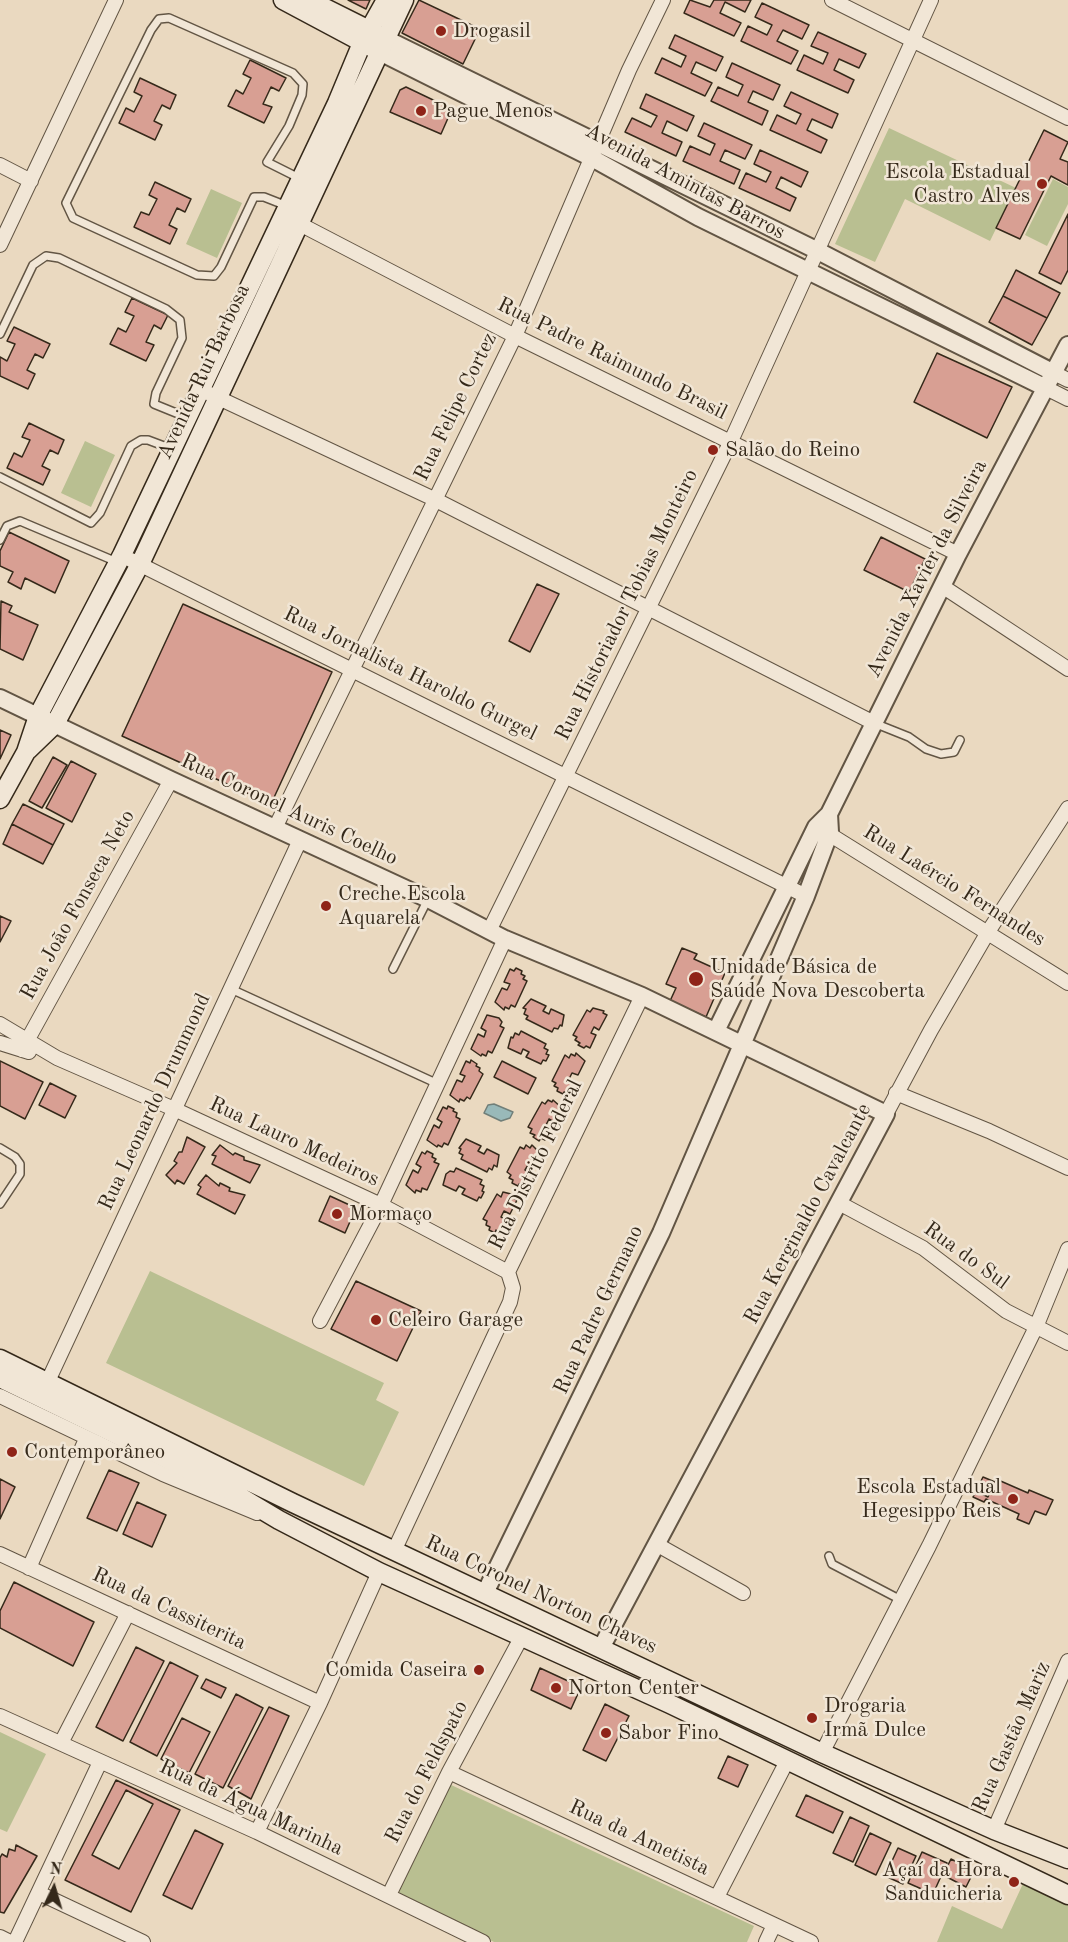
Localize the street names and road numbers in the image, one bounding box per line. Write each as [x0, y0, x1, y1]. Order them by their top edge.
street label: Avenida Amintas Barros [581, 119, 789, 245]
street label: Avenida Rui Barbosa [152, 280, 256, 464]
street label: Rua Padre Raimundo Brasil [493, 292, 731, 426]
street label: Rua Felipe Cortez [409, 329, 503, 485]
street label: Avenida Xavier da Silveira [861, 456, 993, 682]
street label: Rua Historiador Tobias Monteiro [550, 465, 704, 745]
street label: Rua Jornalista Haroldo Gurgel [279, 601, 541, 747]
street label: Rua Coronel Auris Coelho [176, 749, 402, 871]
street label: Rua João Fonseca Neto [15, 806, 141, 1004]
street label: Rua Laércio Fernandes [858, 820, 1050, 952]
street label: Rua Leonardo Drummond [94, 990, 216, 1214]
street label: Rua Distrito Federal [484, 1076, 588, 1254]
street label: Rua Lauro Medeiros [205, 1092, 383, 1192]
street label: Rua Kerginaldo Cavalcante [739, 1099, 877, 1329]
street label: Rua do Sul [918, 1217, 1014, 1295]
street label: Rua Padre Germano [549, 1222, 649, 1398]
street label: Rua Coronel Norton Chaves [421, 1530, 661, 1660]
street label: Rua da Cassiterita [88, 1562, 250, 1656]
street label: Rua Gastão Mariz [967, 1658, 1057, 1816]
street label: Rua do Feldspato [380, 1696, 474, 1848]
street label: Rua da Água Marinha [155, 1754, 347, 1862]
street label: Rua da Ametista [565, 1794, 713, 1882]

